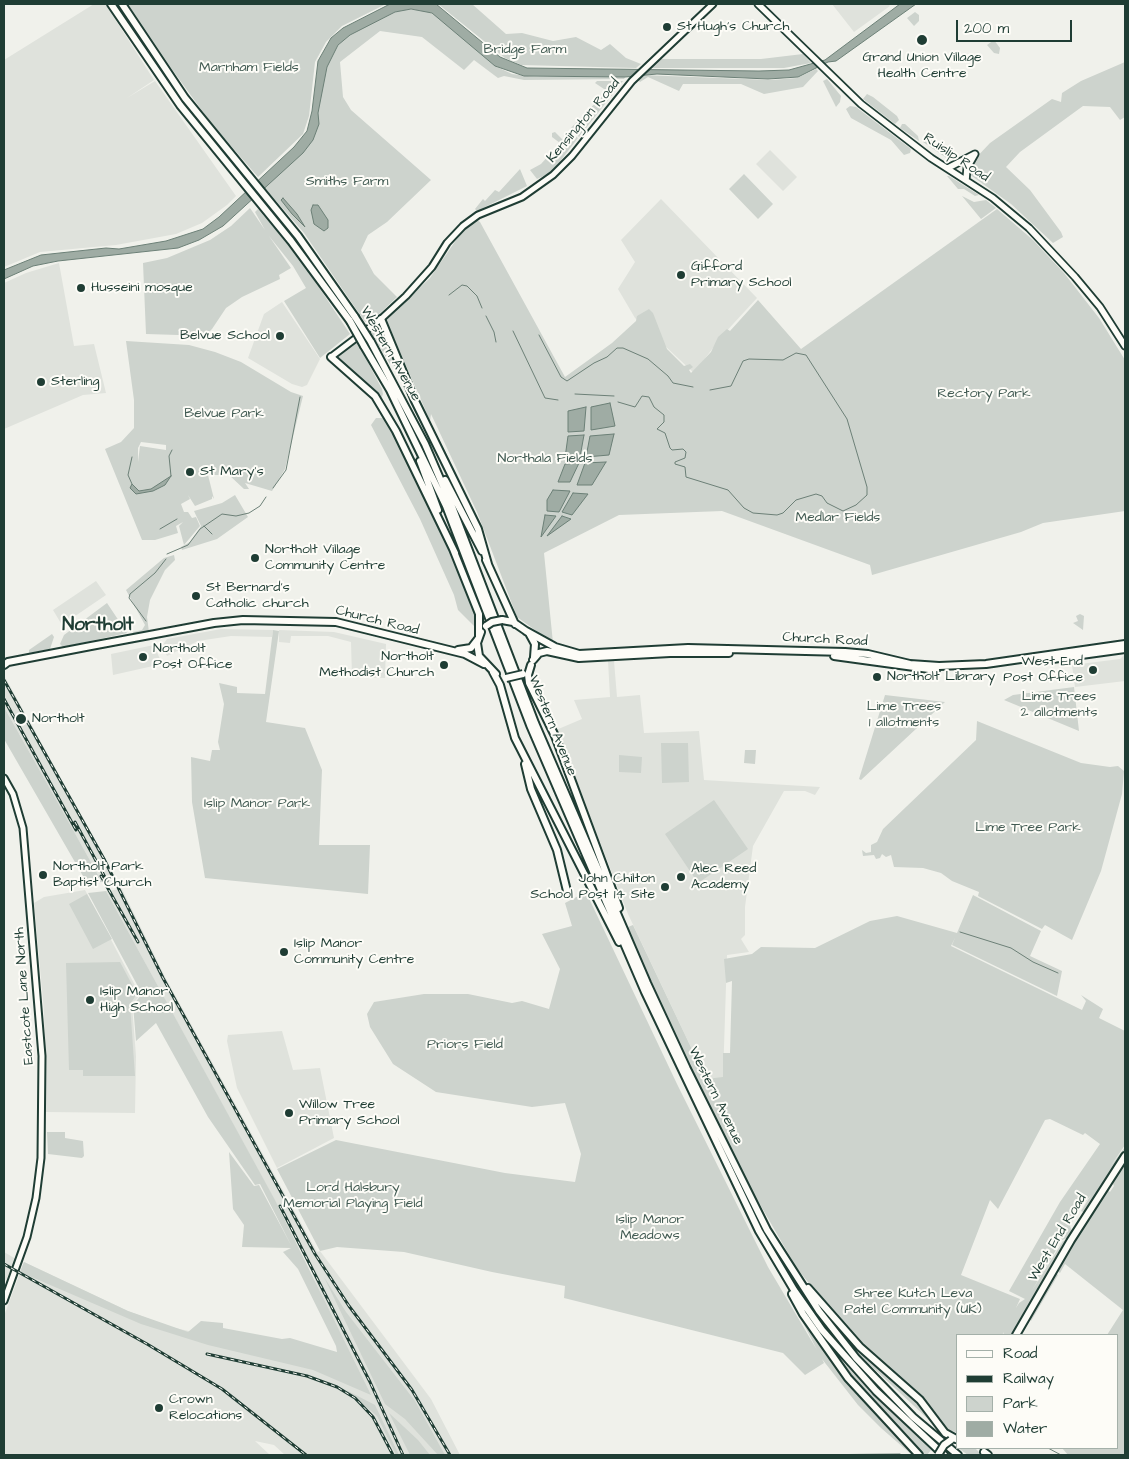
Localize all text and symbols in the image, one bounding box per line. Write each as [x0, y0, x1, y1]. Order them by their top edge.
scale bar [959, 10, 1075, 42]
text: 200 m [964, 18, 1009, 39]
place label: St Hugh's Church [677, 19, 789, 35]
marker: St Hugh's Church [661, 21, 673, 33]
marker: Grand Union Village Health Centre [915, 33, 929, 47]
park label: Bridge Farm [484, 42, 566, 58]
place label: Grand Union Village Health Centre [862, 50, 982, 82]
park label: Marnham Fields [199, 60, 299, 76]
street label: Kensington Road [544, 75, 624, 167]
street label: Ruislip Road [920, 130, 992, 186]
park label: Smiths Farm [306, 174, 388, 190]
place label: Gifford Primary School [691, 259, 792, 292]
marker: Gifford Primary School [675, 269, 687, 281]
place label: Husseini mosque [91, 280, 193, 296]
marker: Husseini mosque [75, 282, 87, 294]
street label: Western Avenue [356, 304, 424, 404]
place label: Belvue School [180, 328, 270, 344]
marker: Belvue School [274, 330, 286, 342]
place label: Sterling [51, 374, 99, 390]
marker: Sterling [35, 376, 47, 388]
park label: Rectory Park [937, 386, 1031, 402]
park label: Belvue Park [184, 406, 264, 422]
park label: Northala Fields [498, 451, 592, 467]
place label: St Mary's [200, 464, 264, 480]
marker: St Mary's [184, 466, 196, 478]
park label: Medlar Fields [796, 510, 880, 526]
place label: Northolt Village Community Centre [265, 542, 385, 574]
marker: Northolt Village Community Centre [249, 552, 261, 564]
place label: St Bernard's Catholic church [206, 580, 309, 612]
marker: St Bernard's Catholic church [190, 590, 202, 602]
street label: Church Road [334, 603, 420, 639]
district label: Northolt [62, 615, 134, 637]
street label: Church Road [782, 629, 868, 651]
place label: Northolt Post Office [153, 641, 233, 674]
place label: Northolt Methodist Church [319, 649, 434, 682]
marker: Northolt Post Office [137, 651, 149, 663]
place label: West End Post Office [1003, 654, 1083, 686]
marker: Northolt Methodist Church [438, 659, 450, 671]
marker: West End Post Office [1087, 664, 1099, 676]
place label: Northolt Library [887, 669, 995, 685]
marker: Northolt Library [871, 671, 883, 683]
street label: Western Avenue [524, 673, 580, 779]
park label: Lime Trees 2 allotments [1021, 689, 1097, 722]
park label: Lime Trees 1 allotments [867, 699, 941, 732]
place label: Northolt [32, 711, 85, 727]
marker: Northolt [14, 712, 28, 726]
park label: Islip Manor Park [204, 796, 310, 812]
park label: Lime Tree Park [975, 820, 1081, 836]
place label: Northolt Park Baptist Church [53, 859, 151, 892]
place label: Alec Reed Academy [691, 861, 757, 894]
marker: Northolt Park Baptist Church [37, 869, 49, 881]
place label: John Chilton School Post 14 Site [530, 871, 655, 904]
marker: Alec Reed Academy [675, 871, 687, 883]
marker: John Chilton School Post 14 Site [659, 881, 671, 893]
street label: Eastcote Lane North [12, 927, 38, 1065]
place label: Islip Manor Community Centre [294, 936, 414, 969]
marker: Islip Manor Community Centre [278, 946, 290, 958]
place label: Islip Manor High School [100, 984, 173, 1016]
marker: Islip Manor High School [84, 994, 96, 1006]
park label: Priors Field [427, 1037, 503, 1053]
street label: Western Avenue [684, 1044, 746, 1148]
place label: Willow Tree Primary School [299, 1097, 400, 1130]
marker: Willow Tree Primary School [283, 1107, 295, 1119]
park label: Lord Halsbury Memorial Playing Field [283, 1180, 423, 1212]
street label: West End Road [1025, 1191, 1091, 1285]
park label: Islip Manor Meadows [616, 1212, 684, 1244]
park label: Shree Kutch Leva Patel Community (UK) [844, 1286, 982, 1318]
legend [956, 1334, 1119, 1449]
text: Road [1003, 1343, 1037, 1364]
text: Railway [1003, 1368, 1054, 1389]
place label: Crown Relocations [169, 1392, 242, 1424]
text: Park [1003, 1393, 1038, 1414]
marker: Crown Relocations [153, 1402, 165, 1414]
text: Water [1003, 1418, 1047, 1439]

